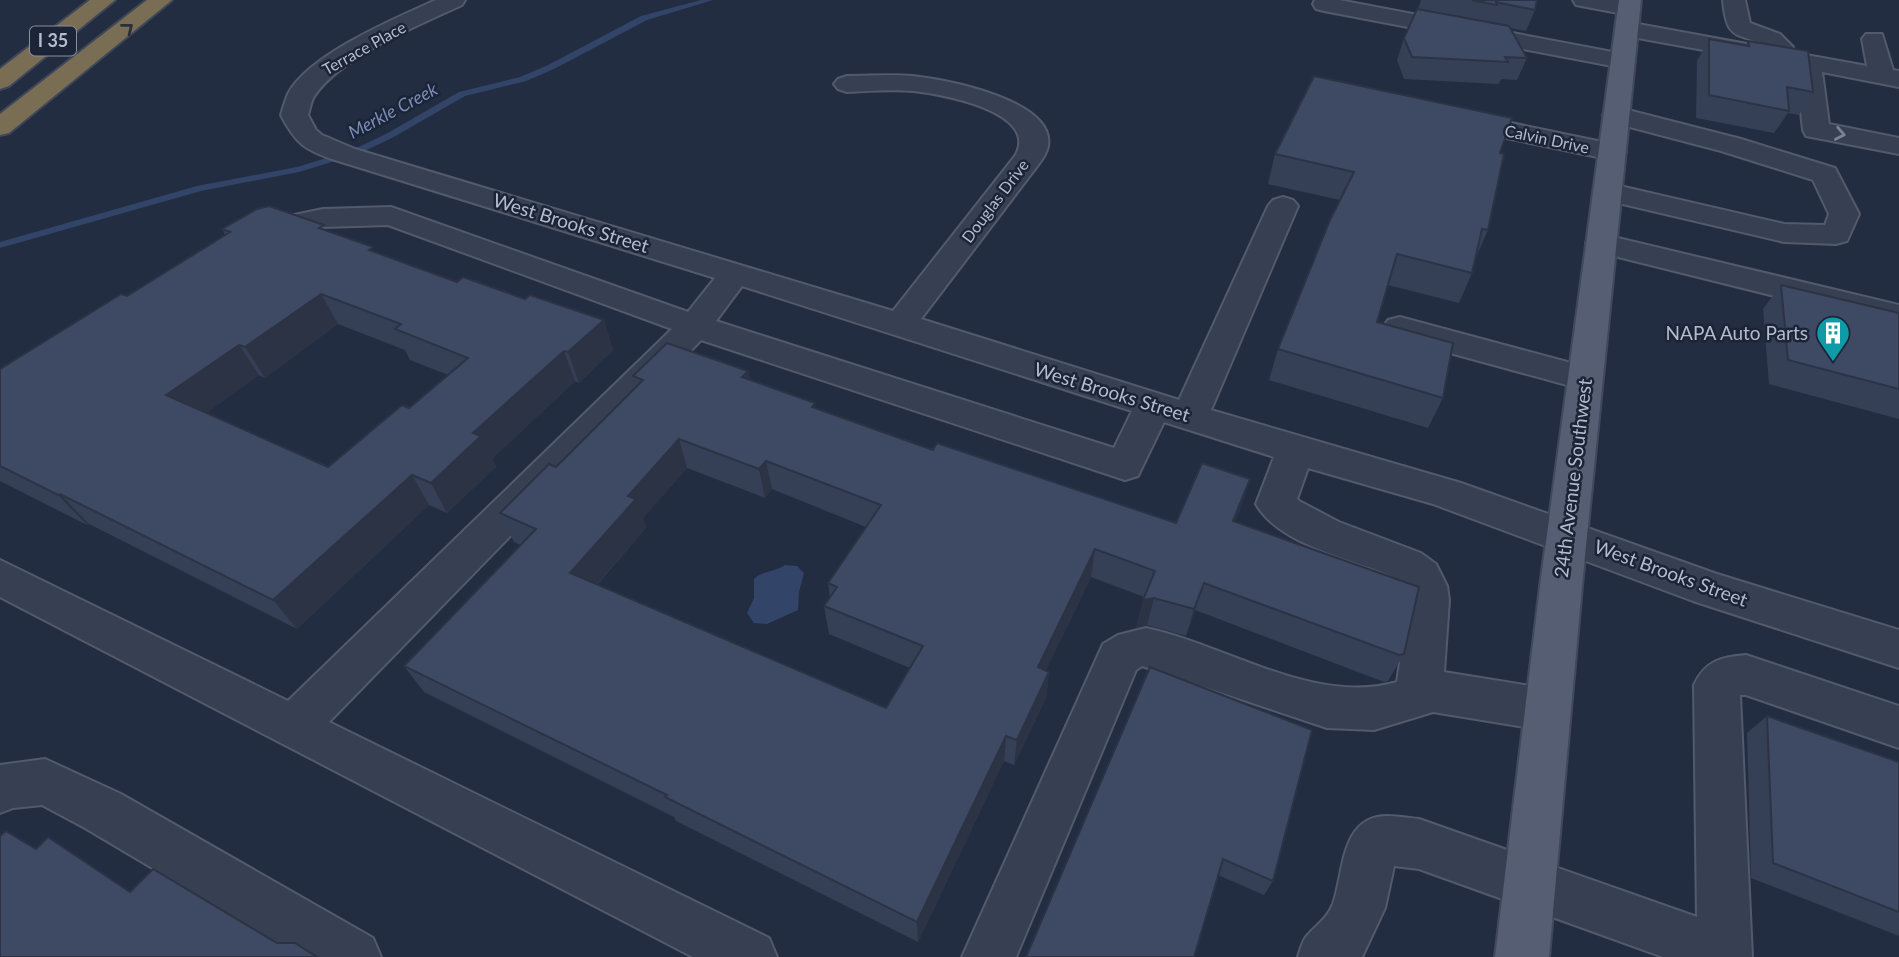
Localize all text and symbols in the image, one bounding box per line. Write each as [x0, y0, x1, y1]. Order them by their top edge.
street label: Terrace Place [319, 17, 409, 78]
one-way arrow [121, 23, 133, 36]
road number: I 35 [30, 26, 76, 56]
water label: Merkle Creek [344, 77, 441, 143]
street label: Calvin Drive [1503, 120, 1591, 157]
one-way arrow [1834, 126, 1846, 141]
street label: Douglas Drive [957, 155, 1032, 246]
street label: West Brooks Street [491, 188, 652, 257]
building icon: NAPA Auto Parts [1814, 314, 1852, 363]
place label: NAPA Auto Parts [1666, 321, 1808, 344]
street label: West Brooks Street [1032, 357, 1193, 426]
street label: 24th Avenue Southwest [1549, 377, 1596, 579]
street label: West Brooks Street [1591, 534, 1751, 611]

